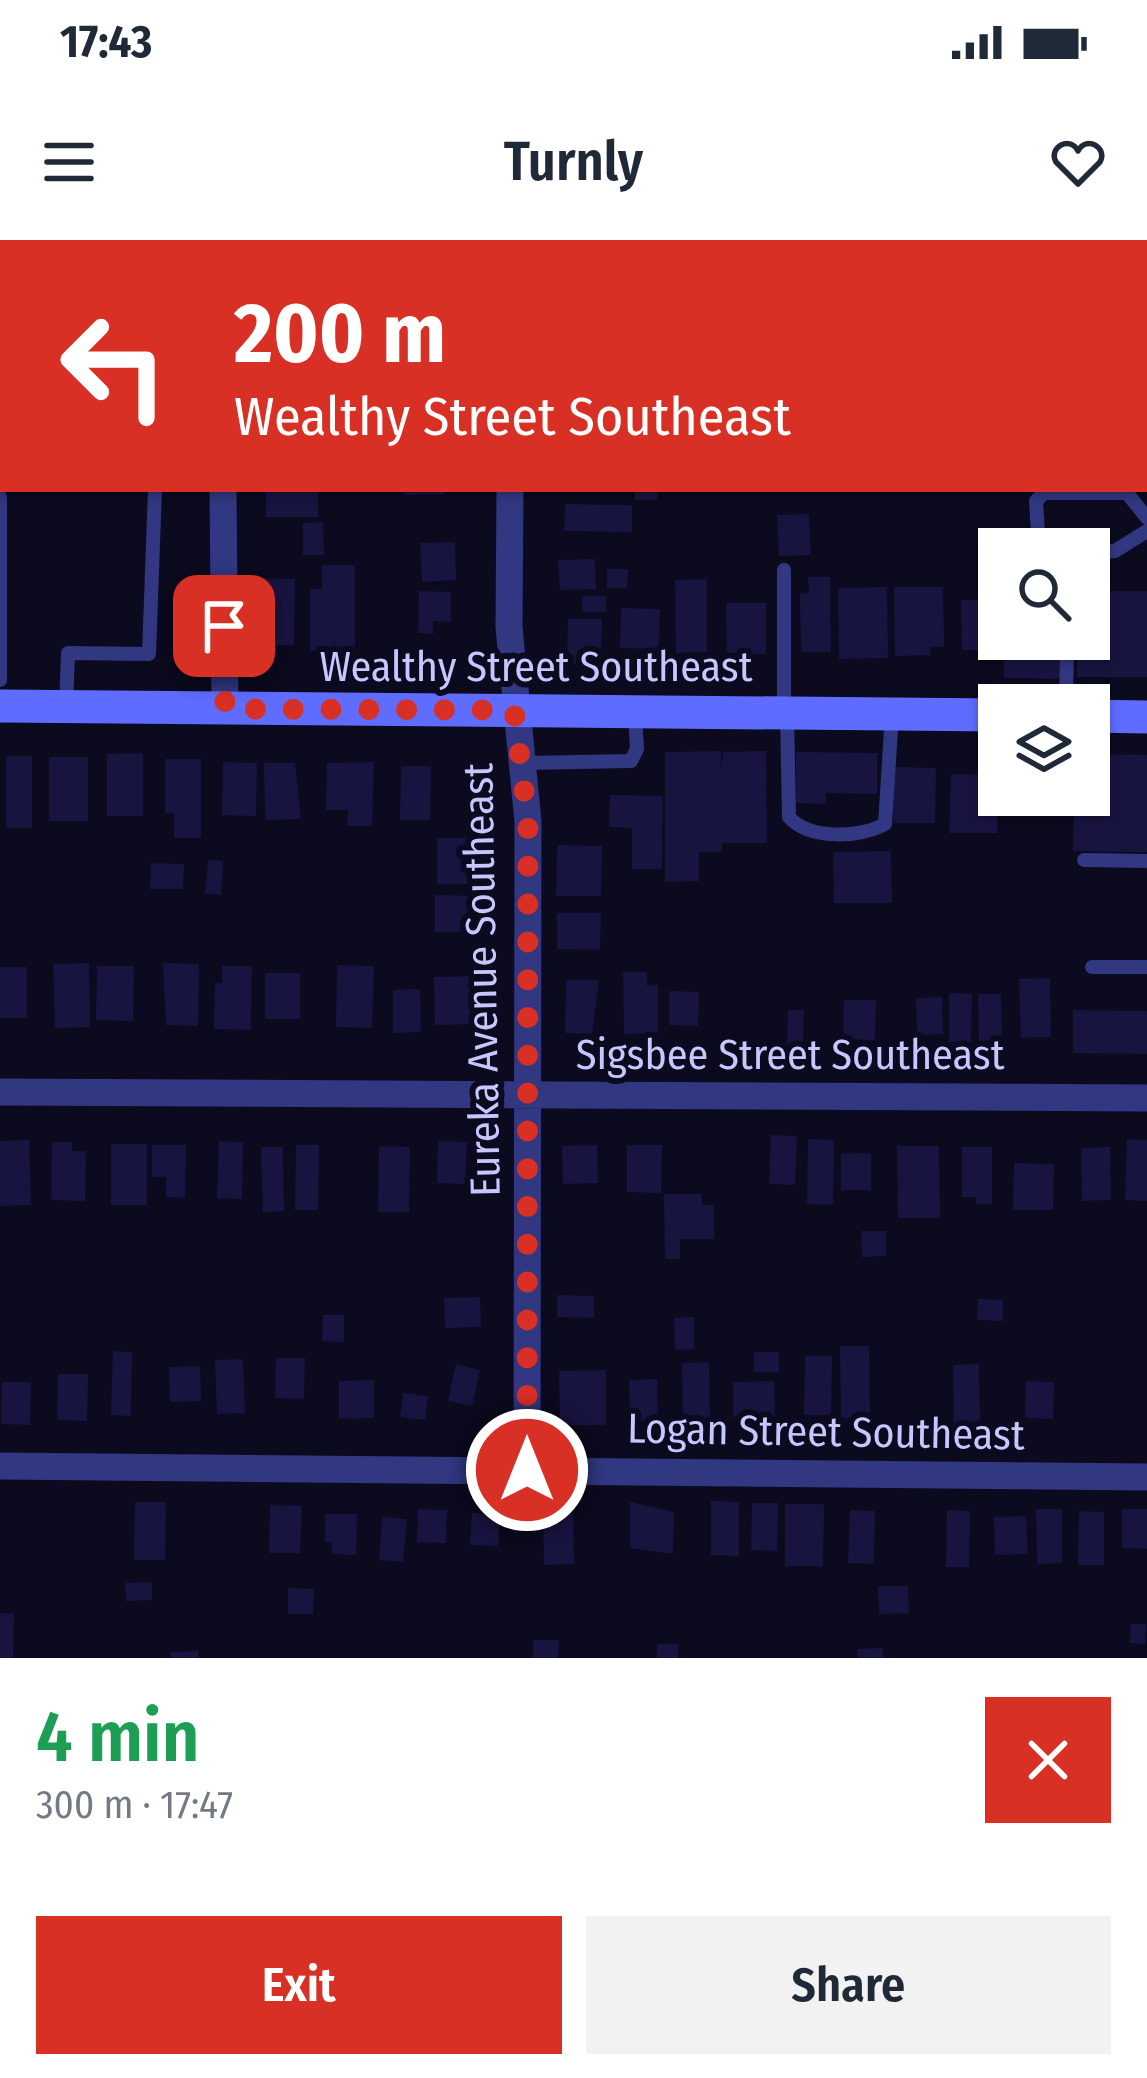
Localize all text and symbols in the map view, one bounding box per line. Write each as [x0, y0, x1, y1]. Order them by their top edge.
text: 17:43 [60, 15, 152, 69]
icon: menu [36, 129, 102, 195]
icon: heart [1045, 129, 1111, 195]
text: Turnly [504, 130, 643, 194]
text: 200 m [234, 283, 446, 384]
icon: left [36, 288, 192, 444]
text: Wealthy Street Southeast [234, 385, 791, 449]
map controls [978, 528, 1110, 816]
button: search [978, 528, 1110, 660]
pin [173, 575, 275, 677]
icon: arrive [191, 593, 257, 659]
street label: Wealthy Street Southeast [319, 642, 753, 692]
button: layers [978, 684, 1110, 816]
street label: Eureka Avenue Southeast [453, 762, 511, 1197]
street label: Sigsbee Street Southeast [576, 1030, 1005, 1080]
street label: Logan Street Southeast [627, 1404, 1025, 1460]
position arrow [464, 1407, 590, 1533]
text: 4 min [36, 1694, 199, 1780]
button: close [985, 1697, 1111, 1823]
text: 300 m · 17:47 [36, 1782, 233, 1828]
button: Exit [36, 1916, 562, 2054]
button: Share [586, 1916, 1111, 2054]

